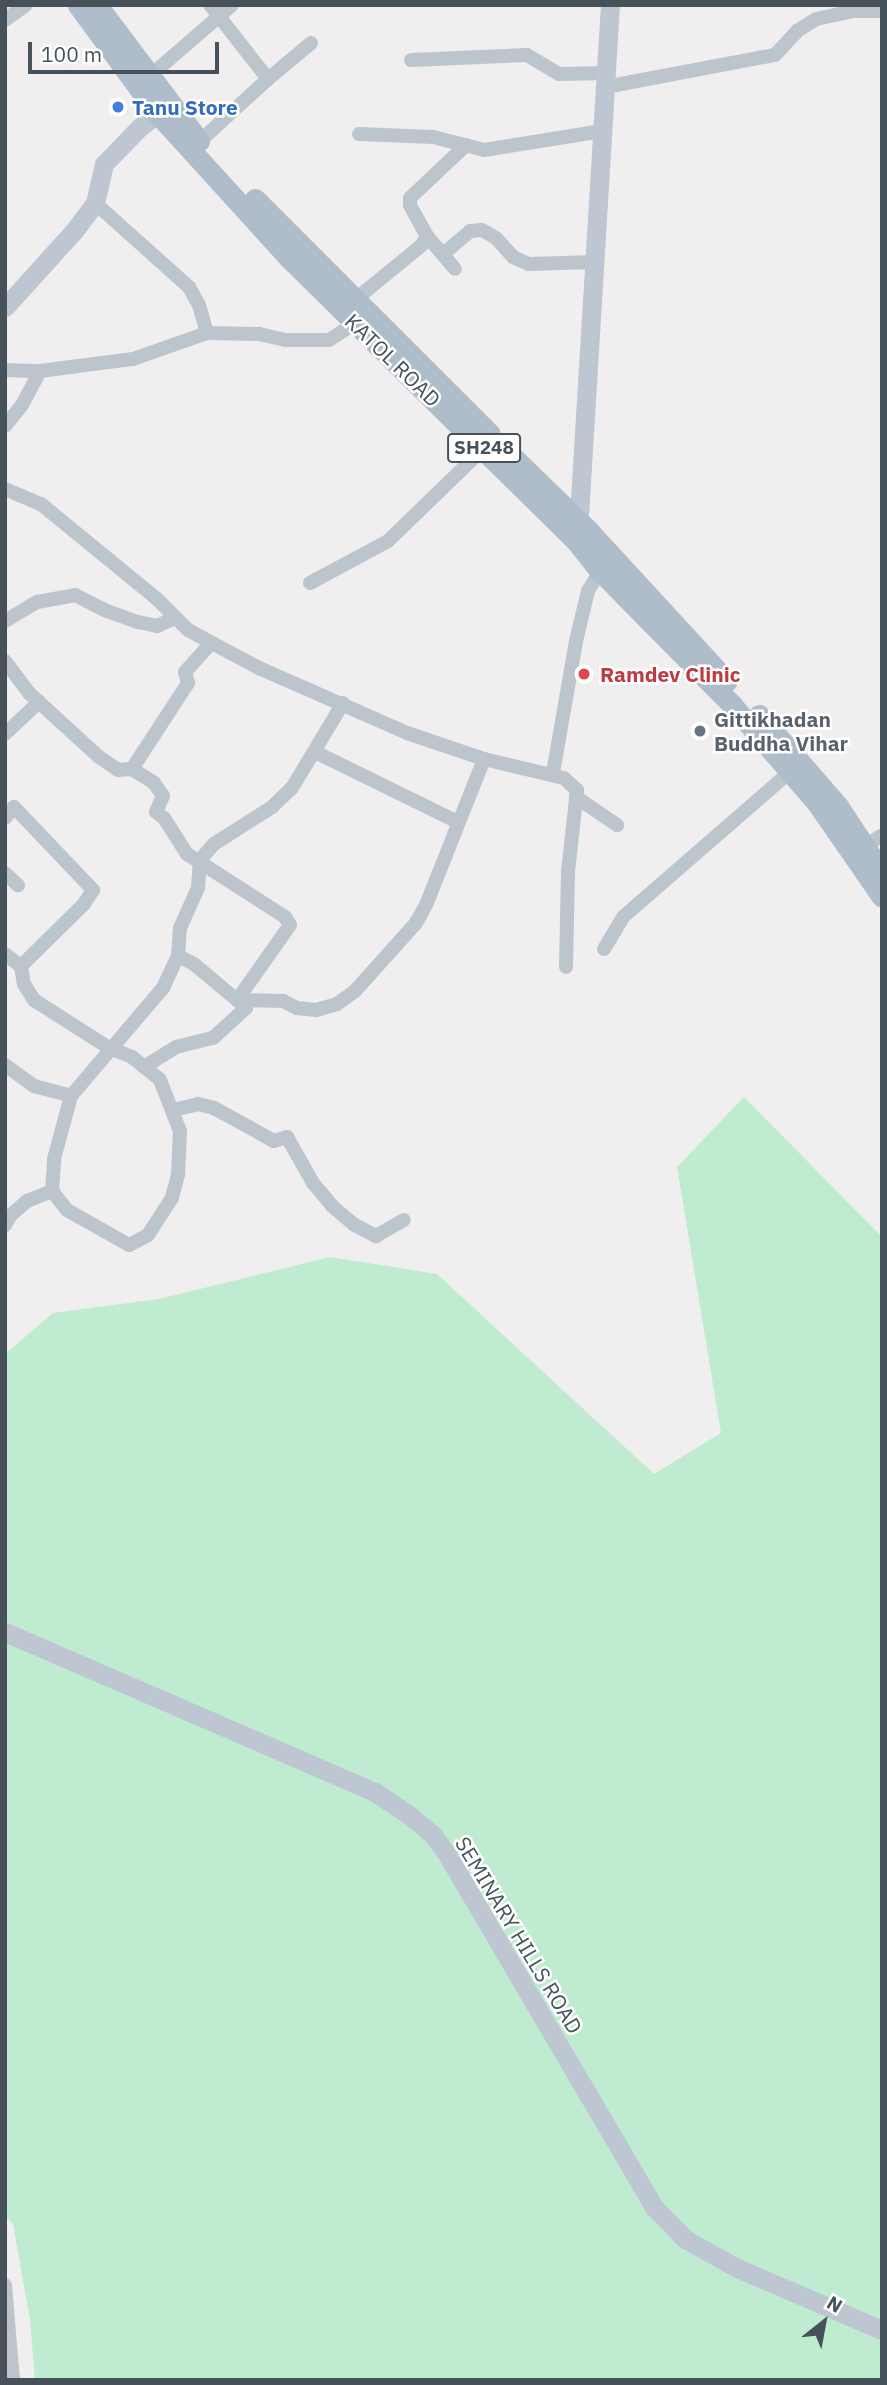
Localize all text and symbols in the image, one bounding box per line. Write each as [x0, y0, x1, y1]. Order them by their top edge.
scale bar [32, 28, 222, 72]
text: 100 m [41, 40, 102, 68]
place label: Tanu Store [132, 94, 238, 120]
marker: Tanu Store [110, 99, 126, 115]
street label: KATOL ROAD [340, 308, 446, 412]
road number: SH248 [446, 432, 522, 463]
place label: Ramdev Clinic [600, 661, 741, 687]
marker: Ramdev Clinic [574, 664, 594, 684]
place label: Gittikhadan Buddha Vihar [714, 706, 848, 756]
marker: Gittikhadan Buddha Vihar [692, 723, 708, 739]
street label: SEMINARY HILLS ROAD [450, 1832, 588, 2038]
north arrow [789, 2287, 859, 2357]
text: N [823, 2290, 847, 2318]

